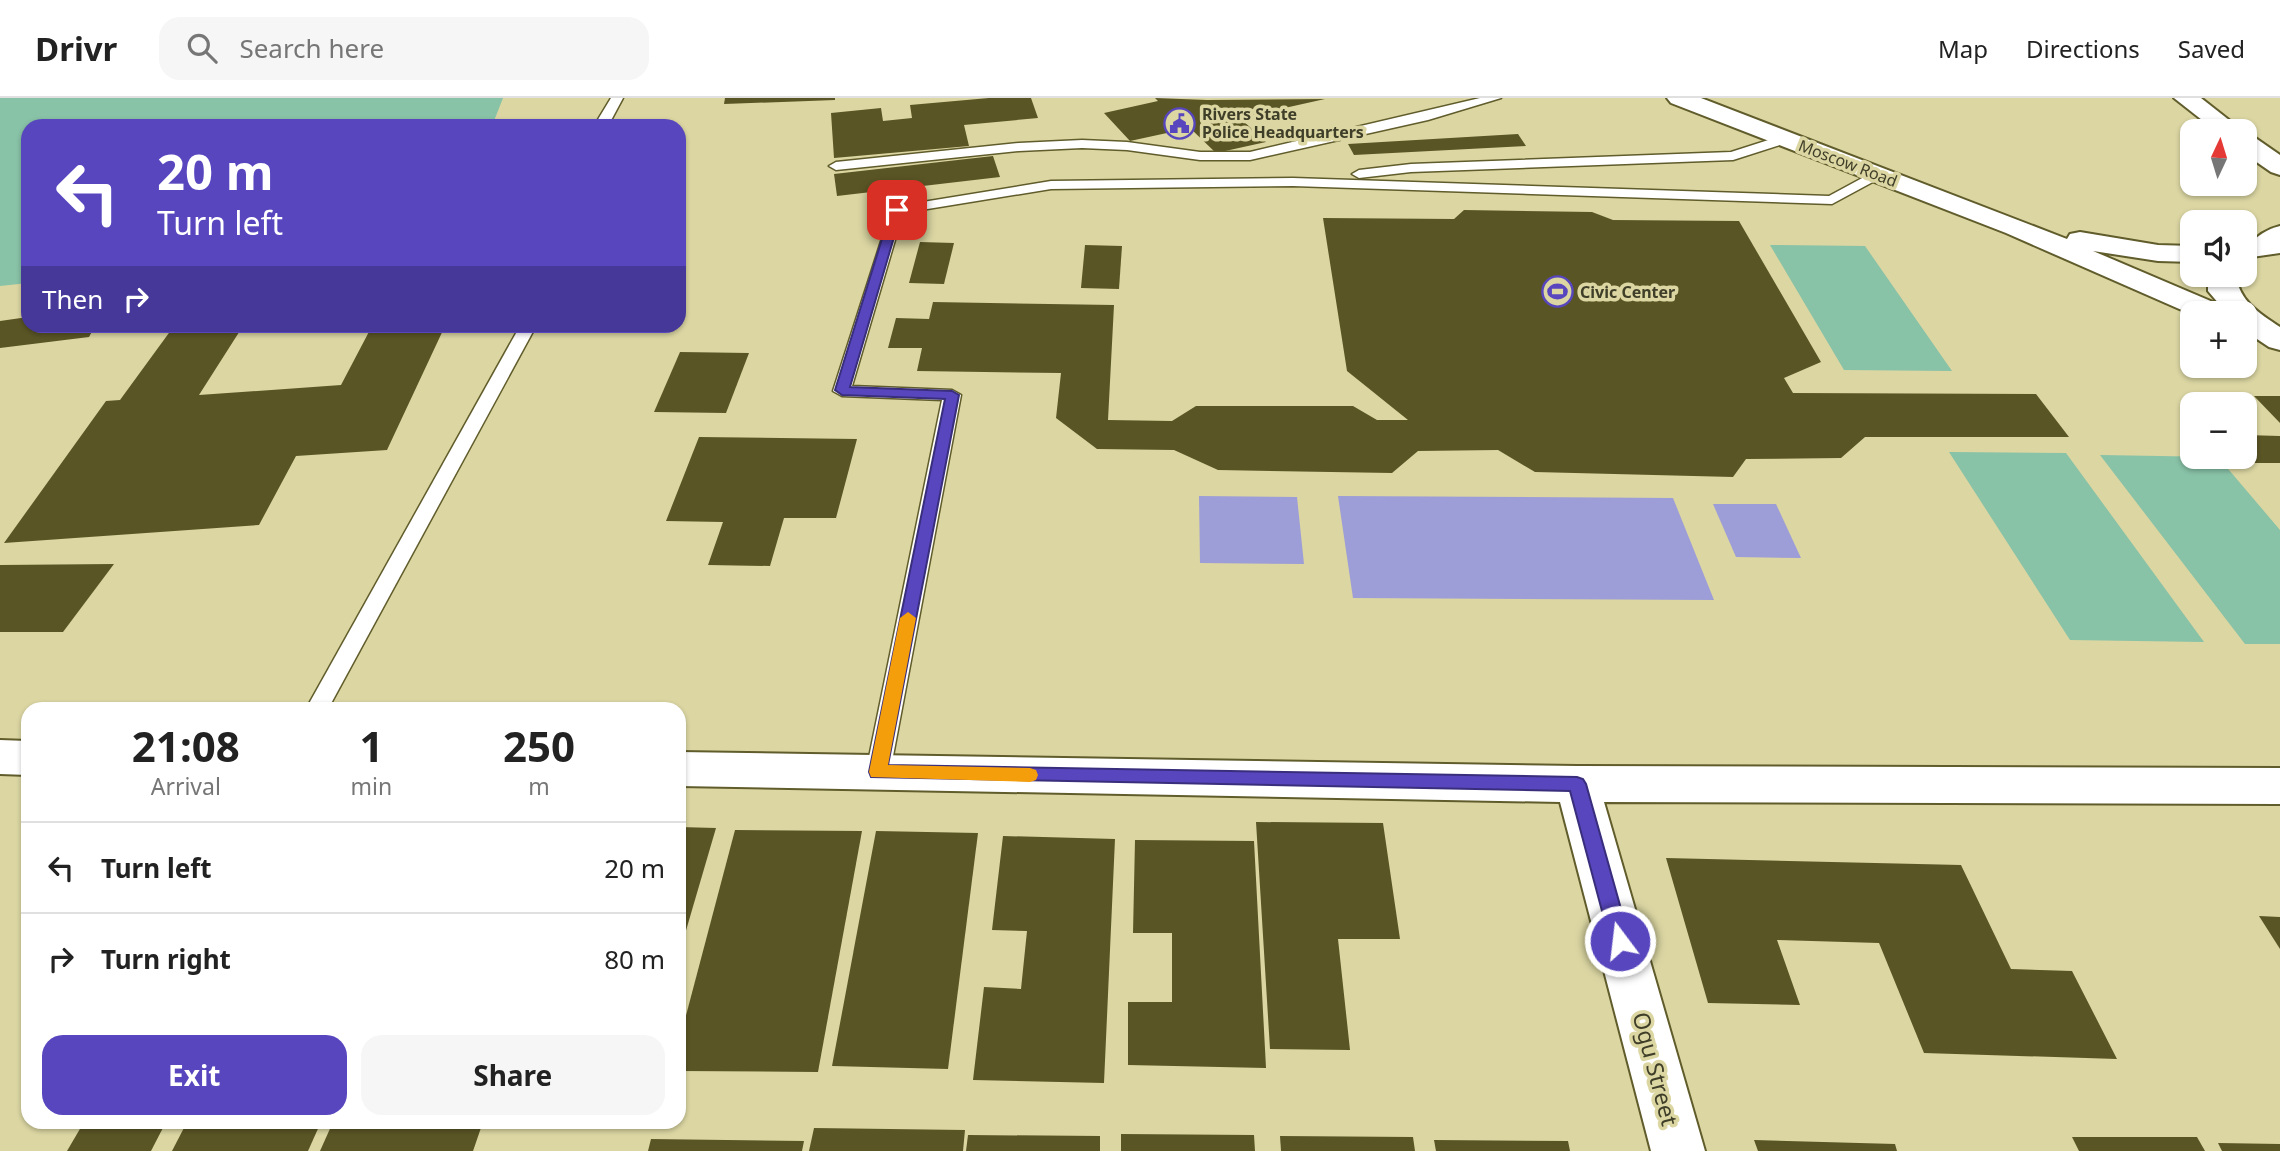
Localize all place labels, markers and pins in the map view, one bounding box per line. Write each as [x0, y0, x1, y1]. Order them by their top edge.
place label: Rivers State Police Headquarters [1202, 103, 1364, 143]
public building icon: Rivers State Police Headquarters [1162, 106, 1196, 140]
pin [867, 180, 927, 240]
sports icon: Civic Center [1540, 275, 1574, 309]
place label: Civic Center [1580, 281, 1675, 303]

